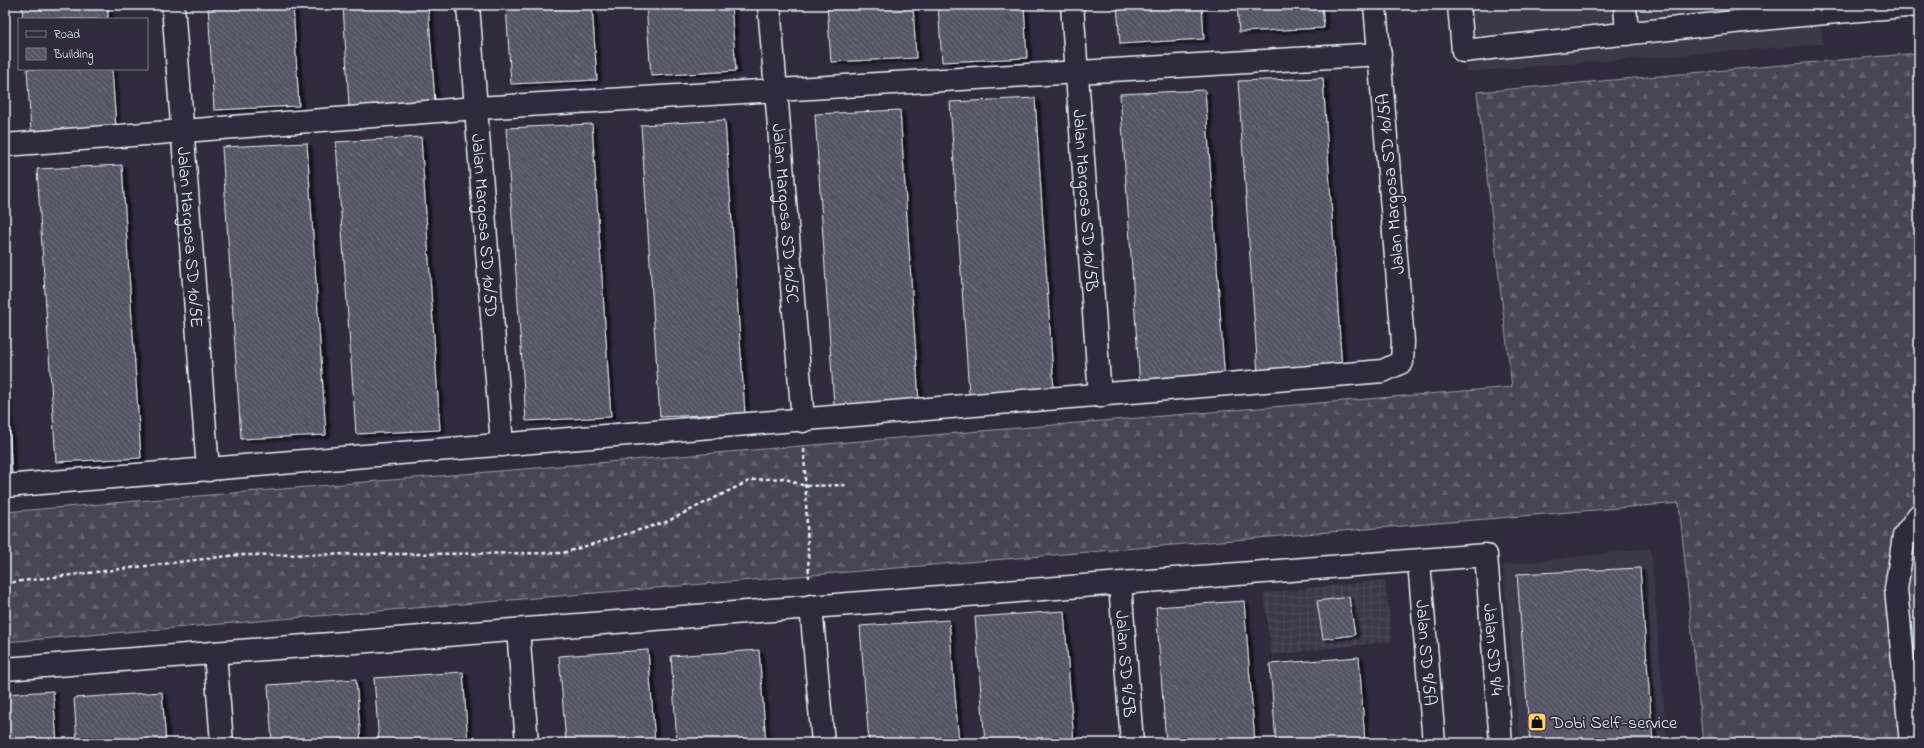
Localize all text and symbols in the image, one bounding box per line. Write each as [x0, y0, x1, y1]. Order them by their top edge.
legend [18, 18, 148, 70]
text: Road [54, 26, 80, 44]
text: Building [53, 46, 93, 65]
street label: Jalan Margosa SD 10/5A [1371, 92, 1414, 275]
street label: Jalan Margosa SD 10/5B [1065, 109, 1103, 293]
street label: Jalan Margosa SD 10/5C [764, 123, 804, 305]
street label: Jalan Margosa SD 10/5D [463, 133, 503, 318]
street label: Jalan Margosa SD 10/5E [169, 146, 208, 329]
street label: Jalan SD 9/5A [1407, 599, 1442, 707]
street label: Jalan SD 9/4 [1475, 602, 1508, 697]
street label: Jalan SD 9/5B [1107, 609, 1141, 718]
shop icon: Dobi Self-service [1526, 711, 1548, 733]
place label: Dobi Self-service [1550, 711, 1678, 737]

